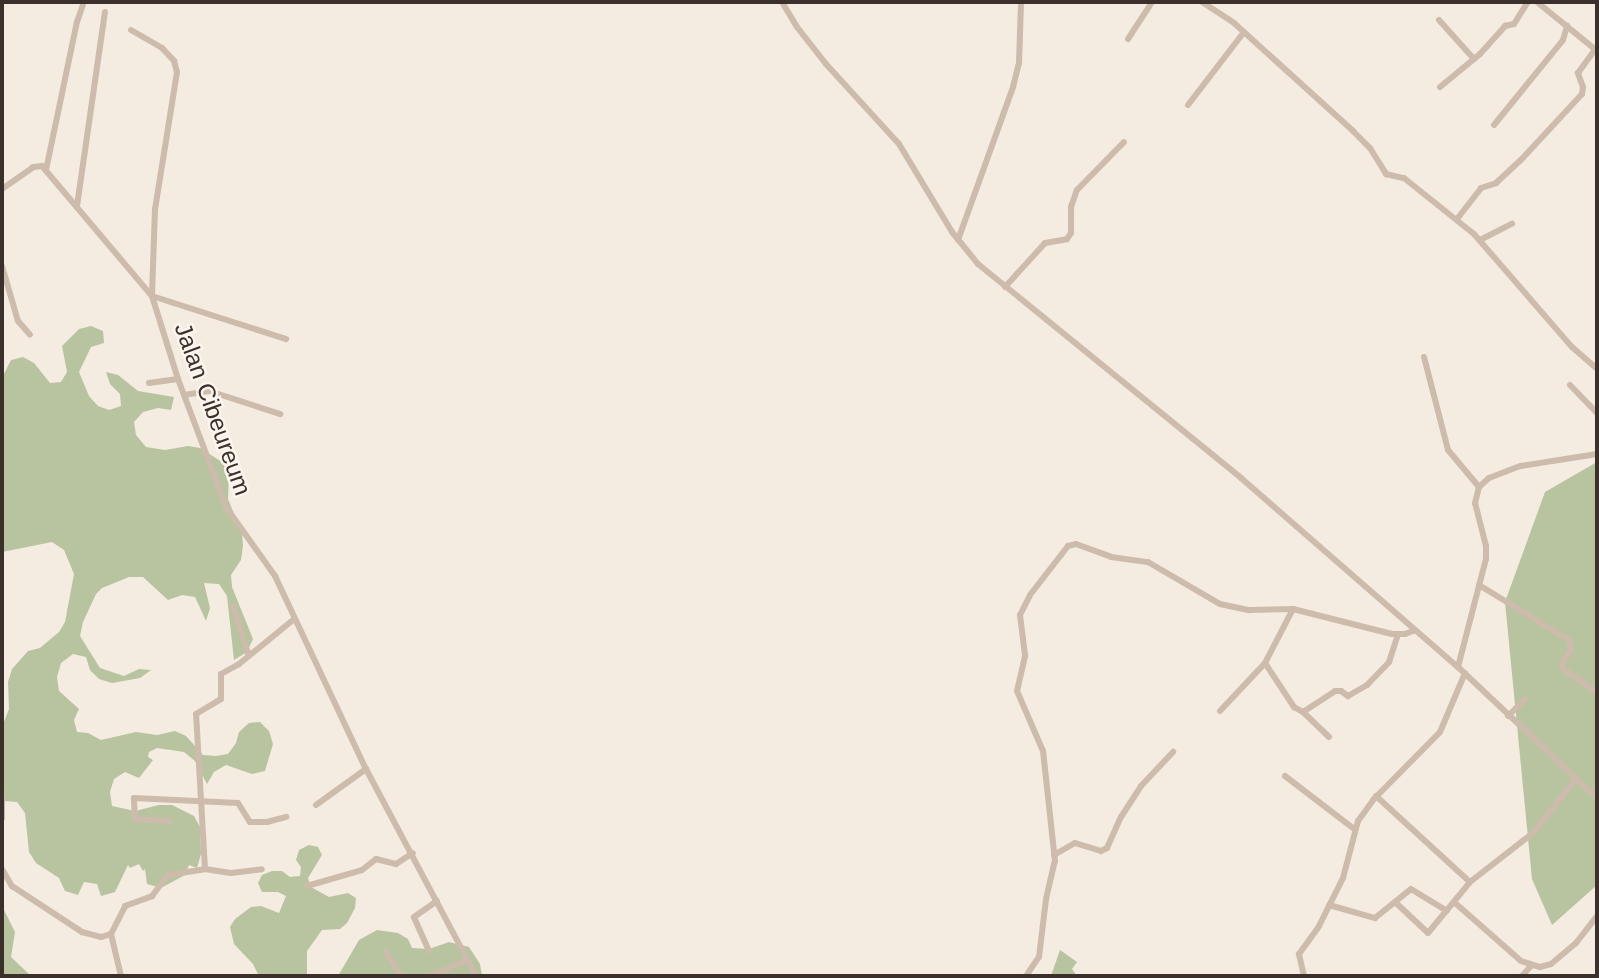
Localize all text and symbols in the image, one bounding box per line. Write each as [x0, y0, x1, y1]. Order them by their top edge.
street label: Jalan Cibeureum [168, 319, 258, 499]

